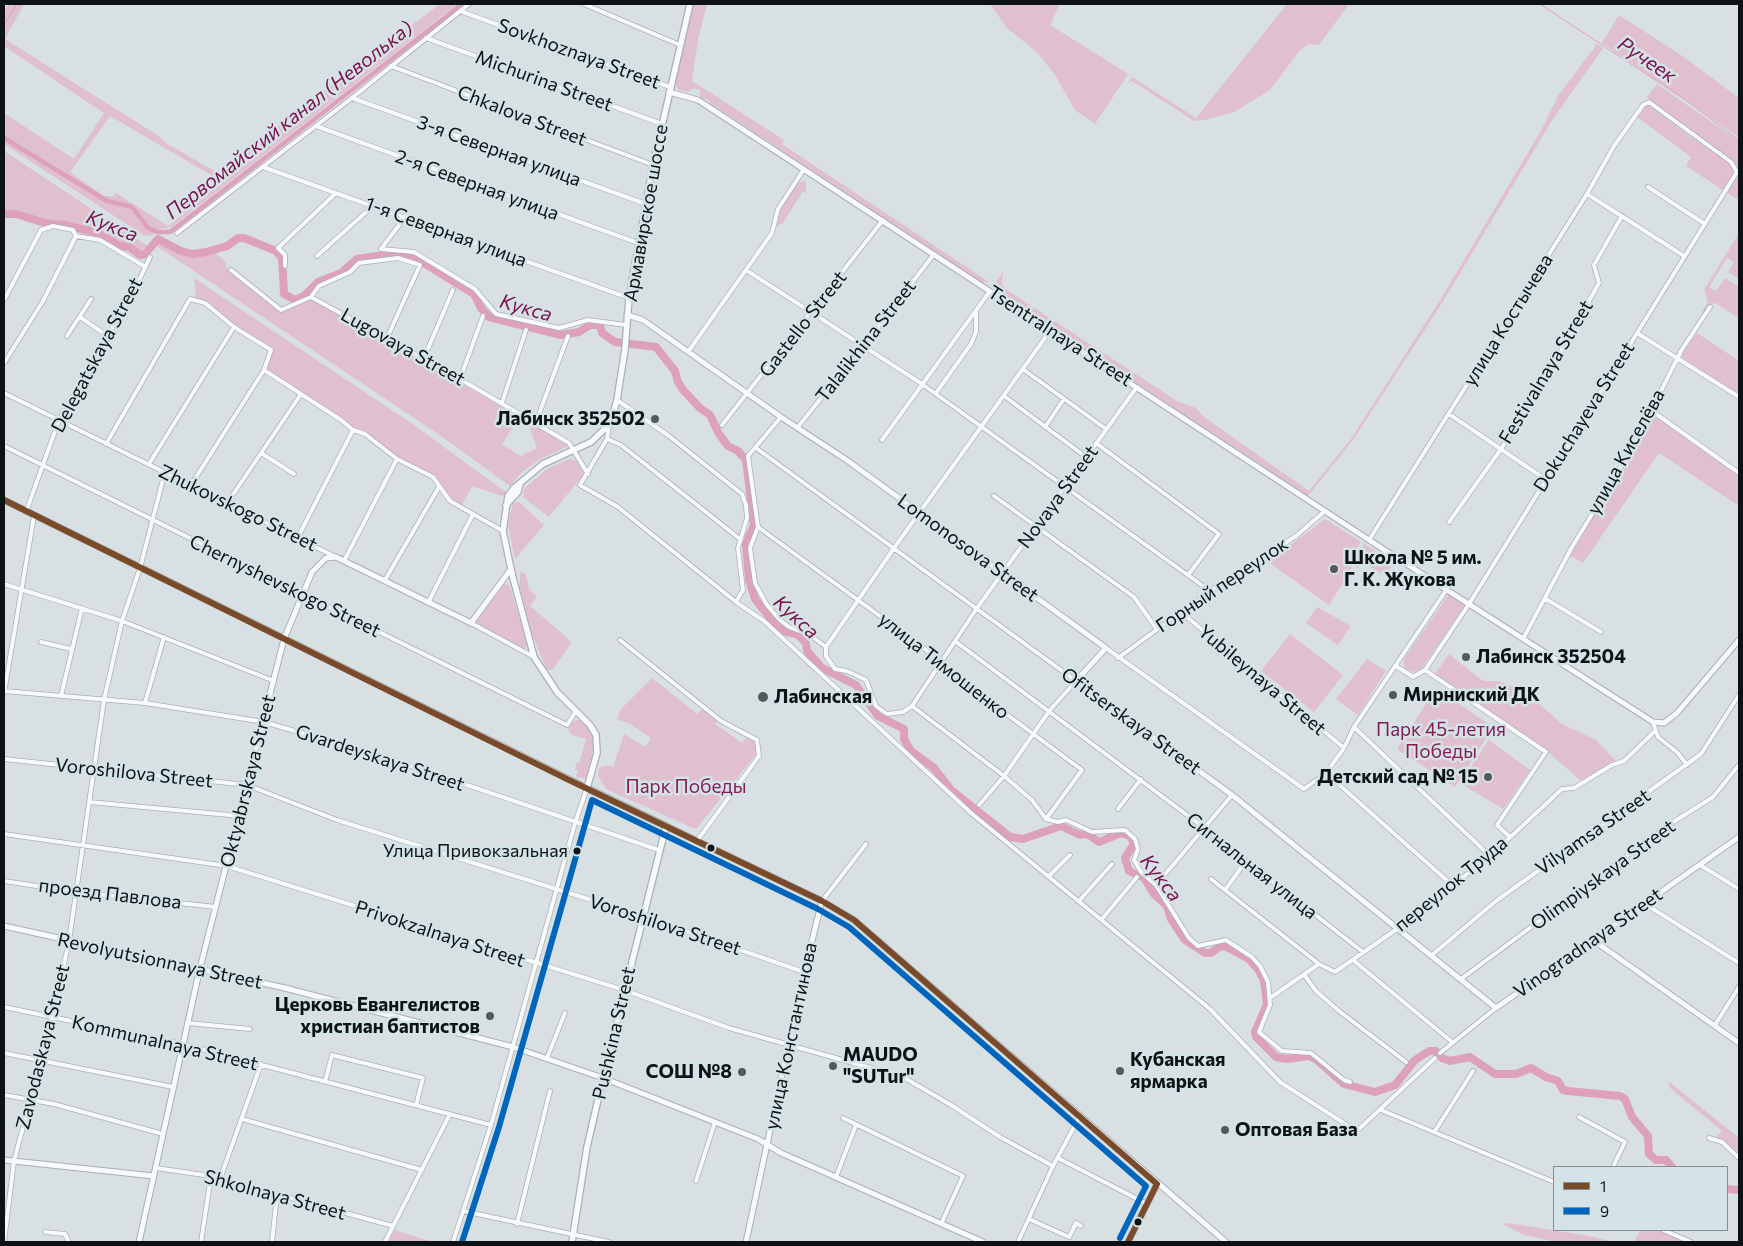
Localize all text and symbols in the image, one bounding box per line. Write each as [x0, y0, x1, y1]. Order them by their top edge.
street label: Sovkhoznaya Street [495, 14, 663, 94]
water label: Первомайский канал (Неволька) [160, 16, 418, 224]
water label: Ручеек [1613, 32, 1681, 88]
street label: Michurina Street [472, 46, 616, 116]
street label: Chkalova Street [454, 81, 590, 151]
street label: 3-я Северная улица [414, 111, 584, 191]
street label: Армавирское шоссе [619, 123, 673, 303]
street label: 2-я Северная улица [392, 145, 562, 225]
street label: 1-я Северная улица [362, 192, 530, 272]
water label: Кукса [83, 205, 141, 247]
street label: улица Костычева [1458, 250, 1558, 390]
street label: Gastello Street [754, 266, 852, 382]
street label: Delegatskaya Street [46, 274, 148, 436]
street label: Talalikhina Street [811, 275, 921, 407]
street label: Tsentralnaya Street [983, 281, 1137, 391]
water label: Кукса [497, 289, 555, 327]
street label: Festivalnaya Street [1494, 296, 1598, 448]
street label: Lugovaya Street [337, 303, 469, 391]
street label: Dokuchayeva Street [1529, 338, 1639, 496]
street label: улица Киселёва [1582, 385, 1670, 519]
place label: Лабинск 352502 [496, 408, 645, 430]
marker: Лабинск 352502 [649, 413, 661, 425]
street label: Novaya Street [1013, 441, 1103, 553]
street label: Zhukovskogo Street [155, 460, 321, 556]
street label: Lomonosova Street [893, 489, 1043, 607]
street label: Chernyshevskogo Street [186, 530, 384, 642]
street label: Горный переулок [1152, 532, 1292, 638]
place label: Школа № 5 им. Г. К. Жукова [1344, 547, 1482, 591]
marker: Школа № 5 им. Г. К. Жукова [1328, 563, 1340, 575]
water label: Кукса [768, 590, 824, 644]
street label: улица Тимошенко [874, 608, 1014, 724]
street label: Yubileynaya Street [1193, 620, 1331, 740]
place label: Лабинск 352504 [1476, 646, 1626, 668]
marker: Лабинск 352504 [1460, 651, 1472, 663]
street label: Ofitserskaya Street [1057, 663, 1205, 779]
place label: Мирниский ДК [1403, 684, 1540, 706]
place label: Лабинская [774, 686, 872, 708]
marker: Мирниский ДК [1387, 689, 1399, 701]
marker: Лабинская [756, 690, 770, 704]
street label: Oktyabrskaya Street [215, 692, 281, 870]
park label: Парк 45-летия Победы [1376, 719, 1506, 763]
street label: Gvardeyskaya Street [293, 720, 467, 796]
street label: Voroshilova Street [54, 753, 214, 793]
place label: Детский сад № 15 [1318, 766, 1478, 788]
marker: Детский сад № 15 [1482, 771, 1494, 783]
park label: Парк Победы [626, 776, 746, 798]
street label: Vilyamsa Street [1531, 784, 1655, 880]
street label: Сигнальная улица [1182, 808, 1322, 924]
street label: Olimpiyskaya Street [1526, 815, 1680, 935]
street label: переулок Труда [1390, 832, 1512, 936]
place label: Улица Привокзальная [383, 840, 568, 862]
unlabelled marker [706, 843, 716, 853]
marker: Улица Привокзальная [572, 846, 582, 856]
water label: Кукса [1135, 850, 1187, 906]
street label: проезд Павлова [37, 874, 183, 914]
street label: Vinogradnaya Street [1509, 883, 1667, 1003]
street label: Voroshilova Street [586, 890, 744, 960]
street label: Privokzalnaya Street [352, 896, 528, 972]
street label: Revolyutsionnaya Street [55, 928, 265, 994]
street label: улица Константинова [760, 940, 822, 1132]
street label: Zavodaskaya Street [11, 962, 75, 1132]
street label: Pushkina Street [588, 964, 640, 1102]
place label: Церковь Евангелистов христиан баптистов [275, 994, 480, 1038]
street label: Kommunalnaya Street [70, 1010, 260, 1076]
marker: Церковь Евангелистов христиан баптистов [484, 1010, 496, 1022]
place label: MAUDO "SUTur" [843, 1044, 918, 1088]
place label: Кубанская ярмарка [1130, 1049, 1226, 1093]
marker: MAUDO "SUTur" [827, 1060, 839, 1072]
place label: СОШ №8 [646, 1061, 732, 1083]
marker: Кубанская ярмарка [1114, 1065, 1126, 1077]
marker: СОШ №8 [736, 1066, 748, 1078]
place label: Оптовая База [1235, 1119, 1358, 1141]
marker: Оптовая База [1219, 1124, 1231, 1136]
street label: Shkolnaya Street [202, 1165, 348, 1225]
legend [1553, 1166, 1728, 1231]
text: 1 [1600, 1177, 1606, 1195]
text: 9 [1600, 1202, 1609, 1220]
unlabelled marker [1133, 1217, 1143, 1227]

